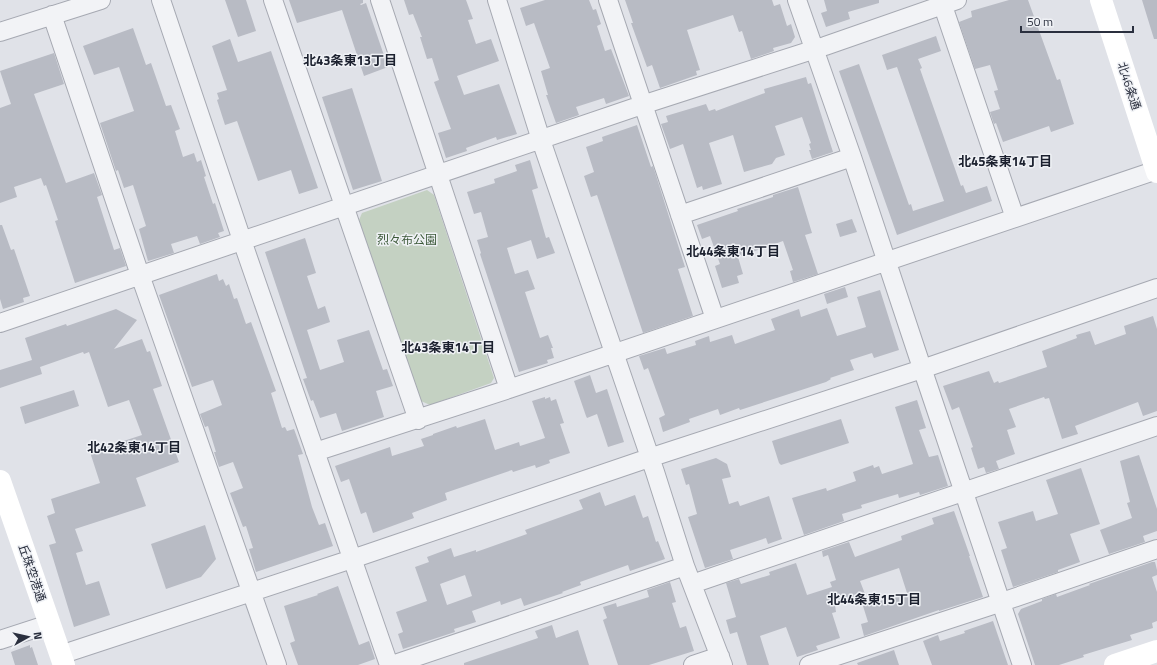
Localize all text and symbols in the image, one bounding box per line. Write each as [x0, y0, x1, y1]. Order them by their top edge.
scale bar [1021, 8, 1133, 34]
text: 50 m [1027, 12, 1053, 31]
district label: 北43条東13丁目 [303, 50, 397, 70]
street label: 北46条通 [1113, 59, 1146, 112]
district label: 北45条東14丁目 [958, 151, 1052, 171]
park label: 烈々布公園 [377, 230, 437, 249]
district label: 北44条東14丁目 [686, 241, 780, 261]
district label: 北43条東14丁目 [401, 337, 495, 357]
district label: 北42条東14丁目 [87, 437, 181, 457]
street label: 丘珠空港通 [14, 541, 51, 604]
district label: 北44条東15丁目 [827, 589, 921, 609]
north arrow [8, 617, 48, 657]
text: N [29, 631, 46, 640]

